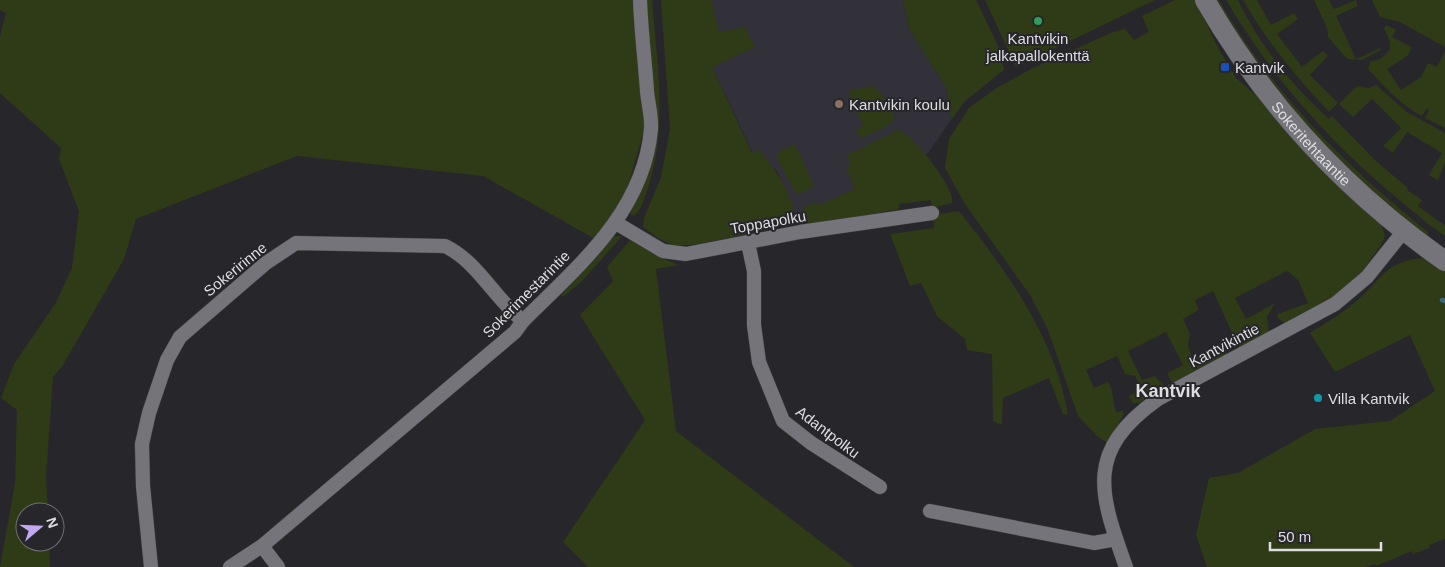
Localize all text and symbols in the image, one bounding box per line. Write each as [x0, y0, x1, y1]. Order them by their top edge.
marker: Kantvikin jalkapallokenttä [1032, 15, 1044, 27]
place label: Kantvikin jalkapallokenttä [985, 30, 1090, 64]
place label: Kantvik [1235, 59, 1285, 76]
marker: Kantvik [1219, 61, 1231, 73]
place label: Kantvikin koulu [849, 96, 950, 113]
marker: Kantvikin koulu [833, 98, 845, 110]
street label: Sokeritehtaantie [1269, 98, 1354, 189]
street label: Toppapolku [729, 207, 807, 237]
street label: Sokeririnne [200, 239, 270, 299]
street label: Sokerimestarintie [479, 247, 573, 341]
street label: Kantvikintie [1186, 319, 1262, 371]
district label: Kantvik [1135, 381, 1201, 401]
place label: Villa Kantvik [1328, 390, 1410, 407]
marker: Villa Kantvik [1312, 392, 1324, 404]
street label: Adantpolku [793, 403, 863, 461]
north arrow [15, 502, 65, 552]
text: N [43, 515, 62, 530]
scale bar [1270, 520, 1381, 552]
text: 50 m [1278, 528, 1311, 545]

